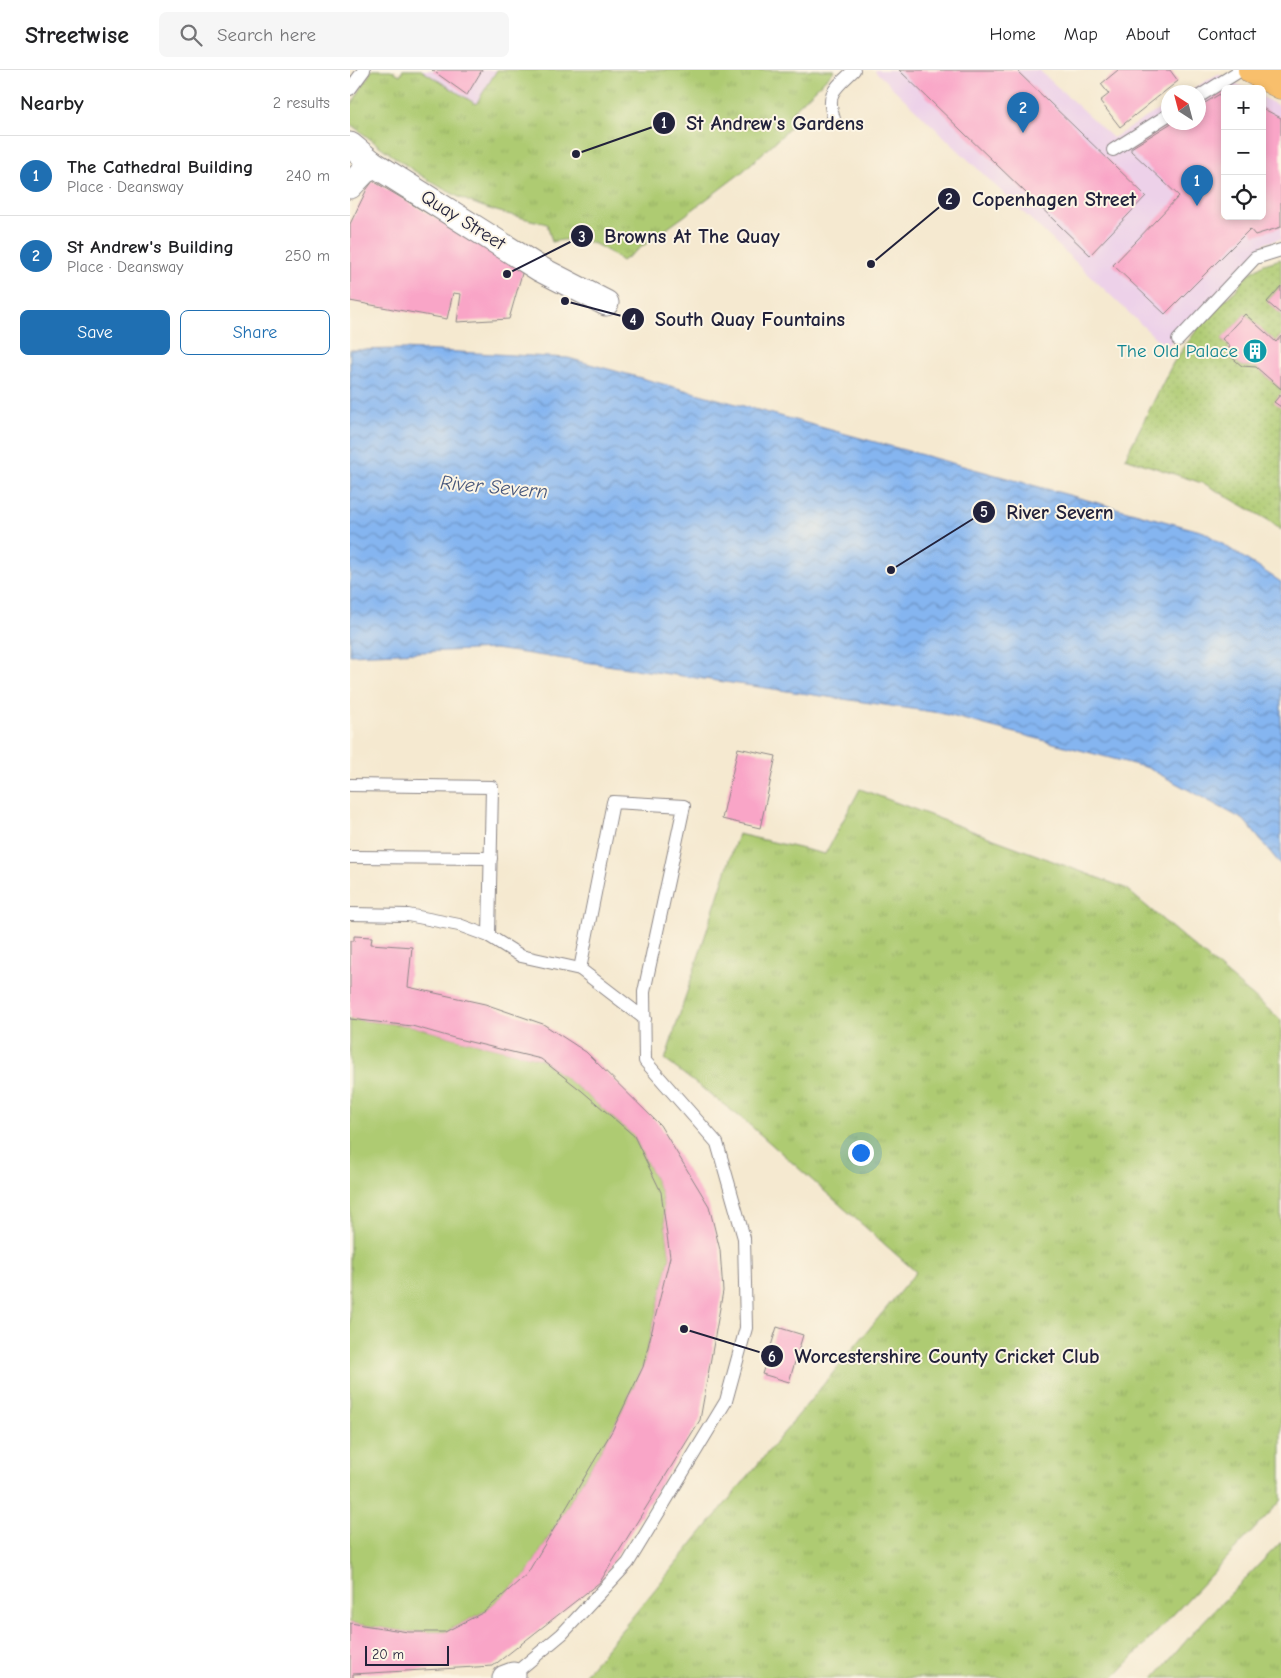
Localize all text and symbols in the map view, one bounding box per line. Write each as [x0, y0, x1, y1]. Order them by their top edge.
search box [159, 12, 509, 57]
text: Streetwise [25, 21, 129, 49]
icon: search [177, 21, 205, 49]
text: Search here [217, 24, 316, 46]
text: Home [989, 24, 1036, 45]
text: Map [1064, 24, 1098, 45]
text: About [1126, 24, 1170, 45]
text: Contact [1198, 24, 1256, 45]
north arrow [1161, 85, 1206, 130]
map controls [1221, 85, 1266, 220]
button: + [1221, 85, 1266, 130]
text: Nearby [20, 91, 84, 115]
pin: 2 [1007, 92, 1039, 133]
text: 2 results [273, 94, 330, 112]
callout: St Andrew's Gardens [651, 106, 874, 141]
text: St Andrew's Gardens [686, 112, 864, 135]
text: 1 [661, 114, 667, 132]
button: − [1221, 130, 1266, 175]
text: The Cathedral Building [67, 156, 253, 178]
pin: 1 [1181, 165, 1213, 206]
text: 1 [33, 167, 39, 185]
text: 240 m [286, 167, 330, 185]
button: locate [1221, 175, 1266, 220]
text: Place · Deansway [67, 178, 183, 196]
callout: Copenhagen Street [937, 182, 1146, 217]
street label: Quay Street [417, 185, 510, 255]
text: Copenhagen Street [972, 188, 1136, 211]
text: 2 [945, 190, 953, 208]
callout: Browns At The Quay [569, 219, 790, 254]
text: Browns At The Quay [604, 225, 781, 248]
text: 3 [578, 228, 586, 246]
text: St Andrew's Building [67, 236, 234, 258]
text: 2 [32, 247, 40, 265]
text: 250 m [285, 247, 330, 265]
text: Place · Deansway [67, 258, 183, 276]
callout: South Quay Fountains [620, 302, 855, 337]
text: South Quay Fountains [655, 308, 845, 331]
button: Save [20, 310, 170, 355]
button: Share [180, 310, 330, 355]
text: 4 [629, 311, 637, 329]
building icon: The Old Palace [1242, 338, 1268, 364]
place label: The Old Palace [1117, 340, 1238, 362]
water label: River Severn [439, 471, 549, 503]
callout: River Severn [972, 494, 1124, 529]
text: River Severn [1006, 501, 1114, 524]
text: 5 [980, 503, 988, 521]
your location [848, 1140, 874, 1166]
callout: Worcestershire County Cricket Club [759, 1339, 1109, 1374]
text: Worcestershire County Cricket Club [794, 1345, 1100, 1368]
text: 6 [768, 1348, 776, 1366]
scale bar [365, 1643, 449, 1666]
text: 20 m [372, 1646, 404, 1663]

